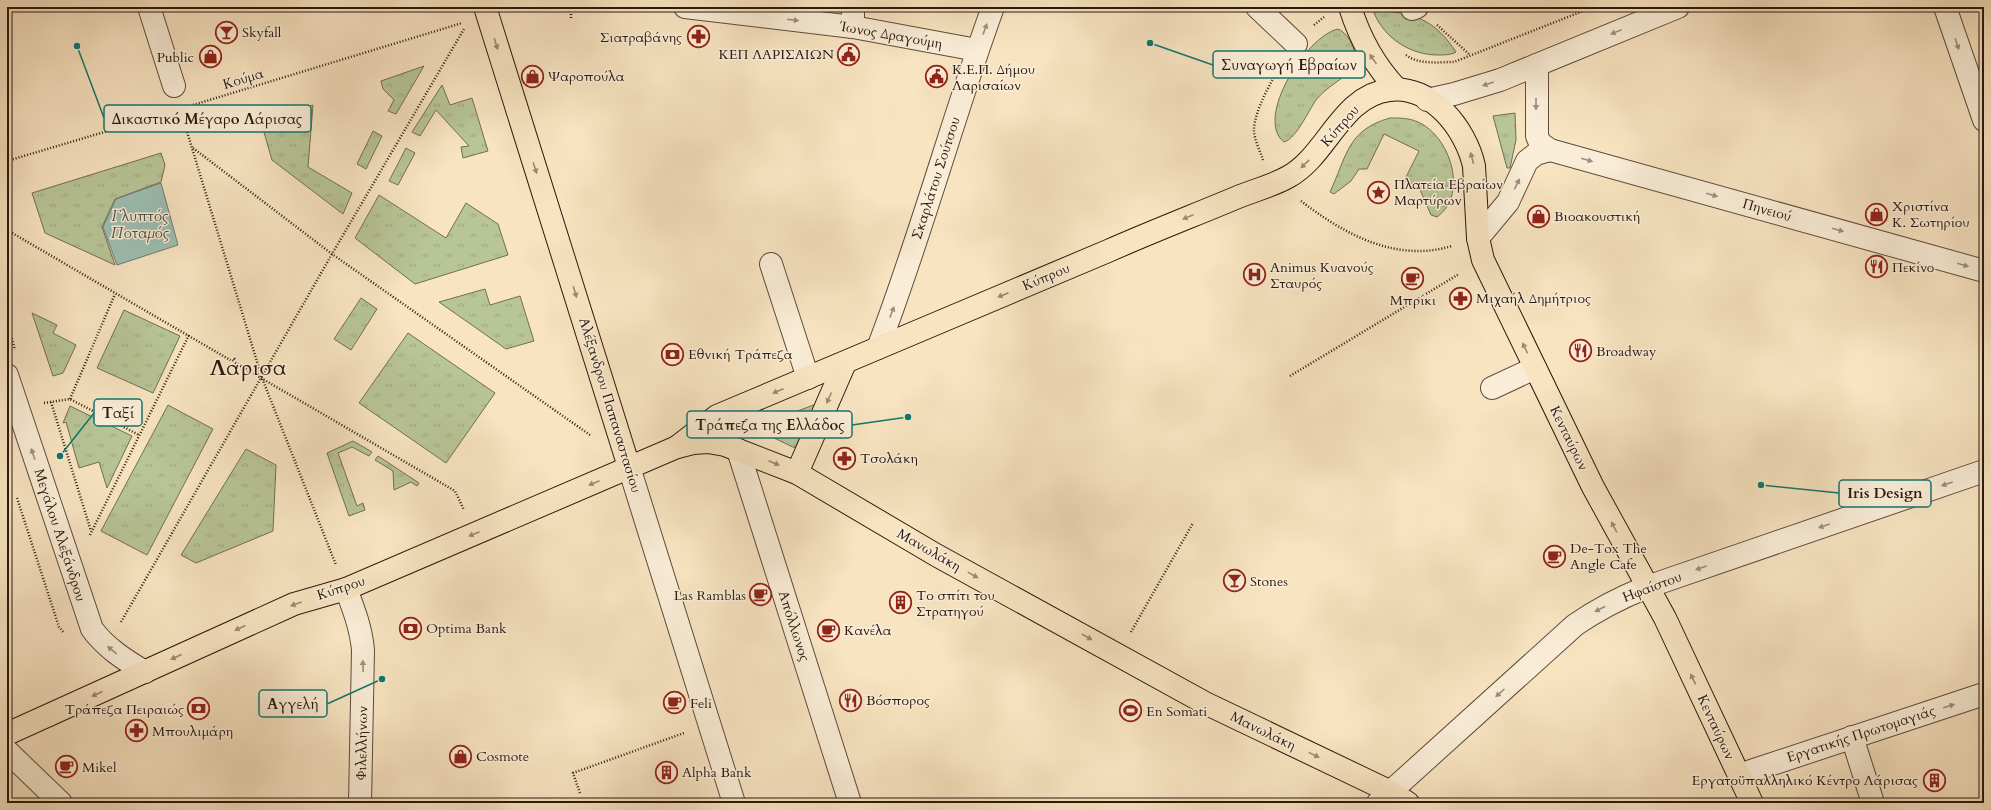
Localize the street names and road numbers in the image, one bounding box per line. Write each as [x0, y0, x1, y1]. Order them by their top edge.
street label: Ίωνος Δραγούμη [837, 16, 944, 53]
street label: Κούμα [220, 64, 266, 94]
street label: Κύπρου [1316, 101, 1364, 151]
street label: Σκαρλάτου Σούτσου [907, 114, 965, 242]
street label: Πηνειού [1740, 194, 1794, 226]
street label: Κύπρου [1019, 259, 1073, 295]
street label: Αλέξανδρου Παπαναστασίου [574, 315, 646, 495]
street label: Κενταύρων [1545, 403, 1593, 474]
street label: Μεγάλου Αλεξάνδρου [30, 466, 90, 604]
street label: Μανωλάκη [894, 524, 964, 576]
street label: Ηφαίστου [1620, 567, 1684, 607]
street label: Κύπρου [314, 571, 368, 605]
street label: Απόλλωνος [774, 588, 814, 664]
street label: Κενταύρων [1693, 691, 1739, 763]
street label: Εργατικής Πρωτομαγιάς [1784, 701, 1938, 767]
street label: Φιλελλήνων [352, 706, 372, 780]
street label: Μανωλάκη [1227, 707, 1299, 755]

